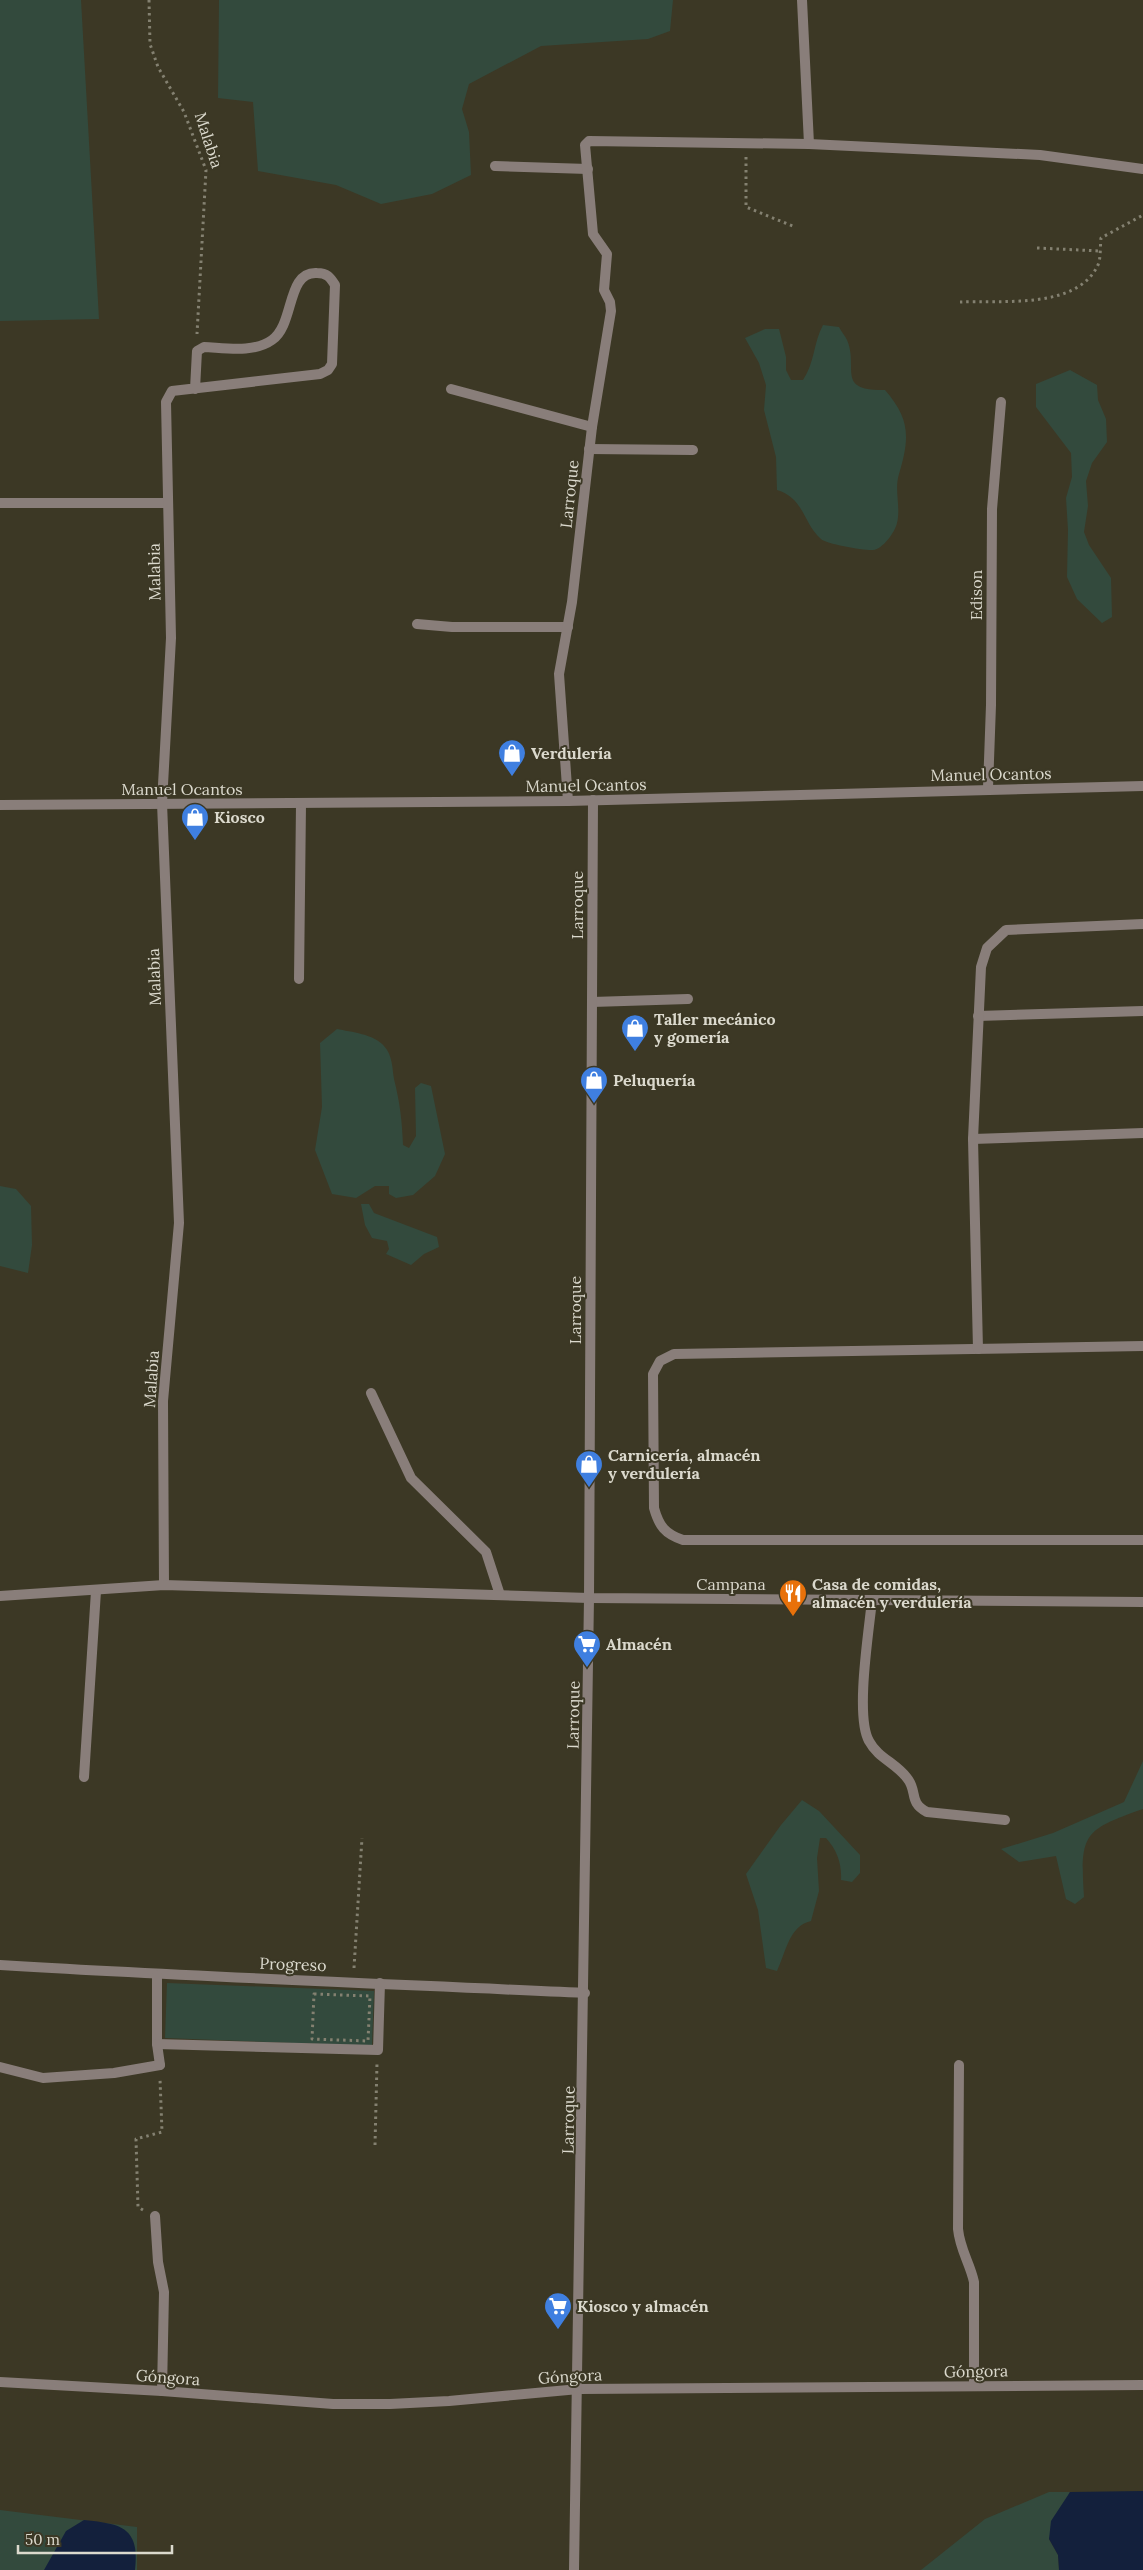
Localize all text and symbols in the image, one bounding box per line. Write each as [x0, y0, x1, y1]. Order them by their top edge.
street label: Malabia [191, 110, 227, 170]
street label: Larroque [555, 459, 583, 529]
street label: Malabia [143, 543, 165, 601]
street label: Edison [966, 569, 986, 620]
shop icon: Verdulería [497, 738, 527, 777]
place label: Verdulería [531, 743, 612, 763]
street label: Manuel Ocantos [930, 763, 1052, 785]
street label: Manuel Ocantos [525, 774, 647, 796]
street label: Manuel Ocantos [121, 779, 243, 799]
shop icon: Kiosco [180, 802, 210, 841]
place label: Kiosco [214, 807, 265, 827]
street label: Larroque [567, 870, 587, 939]
street label: Malabia [143, 948, 165, 1006]
place label: Taller mecánico y gomería [654, 1009, 776, 1047]
shop icon: Taller mecánico y gomería [620, 1013, 650, 1052]
shop icon: Peluquería [579, 1065, 609, 1104]
place label: Peluquería [613, 1070, 696, 1090]
street label: Larroque [565, 1275, 585, 1344]
street label: Malabia [139, 1350, 163, 1408]
place label: Carnicería, almacén y verdulería [608, 1445, 761, 1483]
shop icon: Carnicería, almacén y verdulería [574, 1449, 604, 1488]
street label: Campana [696, 1574, 766, 1594]
place label: Casa de comidas, almacén y verdulería [812, 1574, 972, 1612]
restaurant icon: Casa de comidas, almacén y verdulería [778, 1578, 808, 1617]
supermarket icon: Almacén [572, 1629, 602, 1668]
place label: Almacén [606, 1634, 672, 1654]
street label: Larroque [562, 1680, 584, 1749]
street label: Progreso [259, 1953, 327, 1975]
street label: Larroque [557, 2085, 579, 2154]
supermarket icon: Kiosco y almacén [543, 2291, 573, 2330]
place label: Kiosco y almacén [577, 2296, 709, 2316]
street label: Góngora [944, 2360, 1008, 2382]
street label: Góngora [537, 2364, 603, 2388]
street label: Góngora [135, 2365, 201, 2389]
scale bar [18, 2522, 171, 2554]
text: 50 m [25, 2530, 60, 2549]

